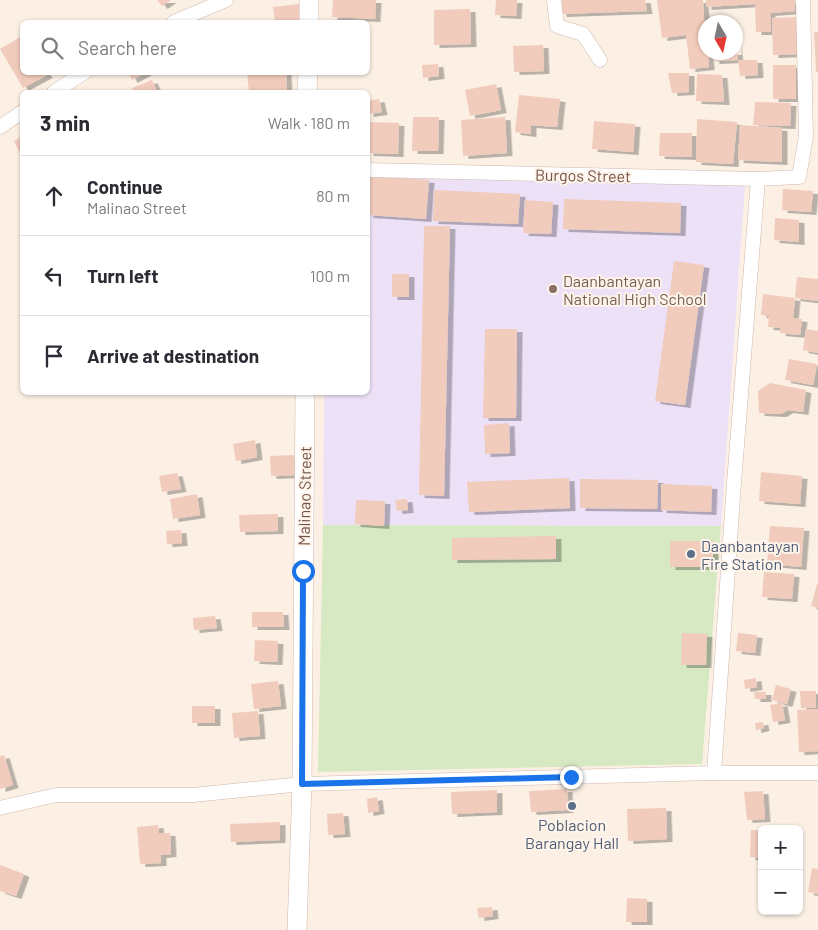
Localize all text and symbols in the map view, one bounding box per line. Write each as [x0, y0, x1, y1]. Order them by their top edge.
north arrow [698, 15, 743, 60]
search box [20, 20, 370, 75]
icon: search [38, 34, 66, 62]
text: Search here [78, 36, 177, 59]
text: 3 min [40, 110, 90, 135]
text: Walk · 180 m [268, 113, 350, 132]
street label: Burgos Street [535, 165, 631, 185]
text: Continue [87, 175, 163, 198]
icon: ahead [40, 182, 68, 210]
text: 80 m [316, 186, 350, 205]
text: Malinao Street [87, 198, 187, 217]
icon: left [40, 262, 68, 290]
text: Turn left [87, 264, 158, 287]
text: 100 m [310, 266, 350, 285]
place label: Daanbantayan National High School [563, 271, 706, 308]
marker: Daanbantayan National High School [547, 283, 559, 295]
icon: arrive [40, 342, 68, 370]
text: Arrive at destination [87, 344, 259, 367]
street label: Malinao Street [294, 446, 314, 546]
place label: Daanbantayan Fire Station [701, 536, 799, 573]
marker: Daanbantayan Fire Station [685, 548, 697, 560]
route start [292, 560, 315, 583]
route end [560, 766, 583, 789]
marker: Poblacion Barangay Hall [566, 800, 578, 812]
place label: Poblacion Barangay Hall [525, 815, 619, 852]
map controls [758, 825, 803, 915]
button: + [758, 825, 803, 870]
button: − [758, 870, 803, 915]

